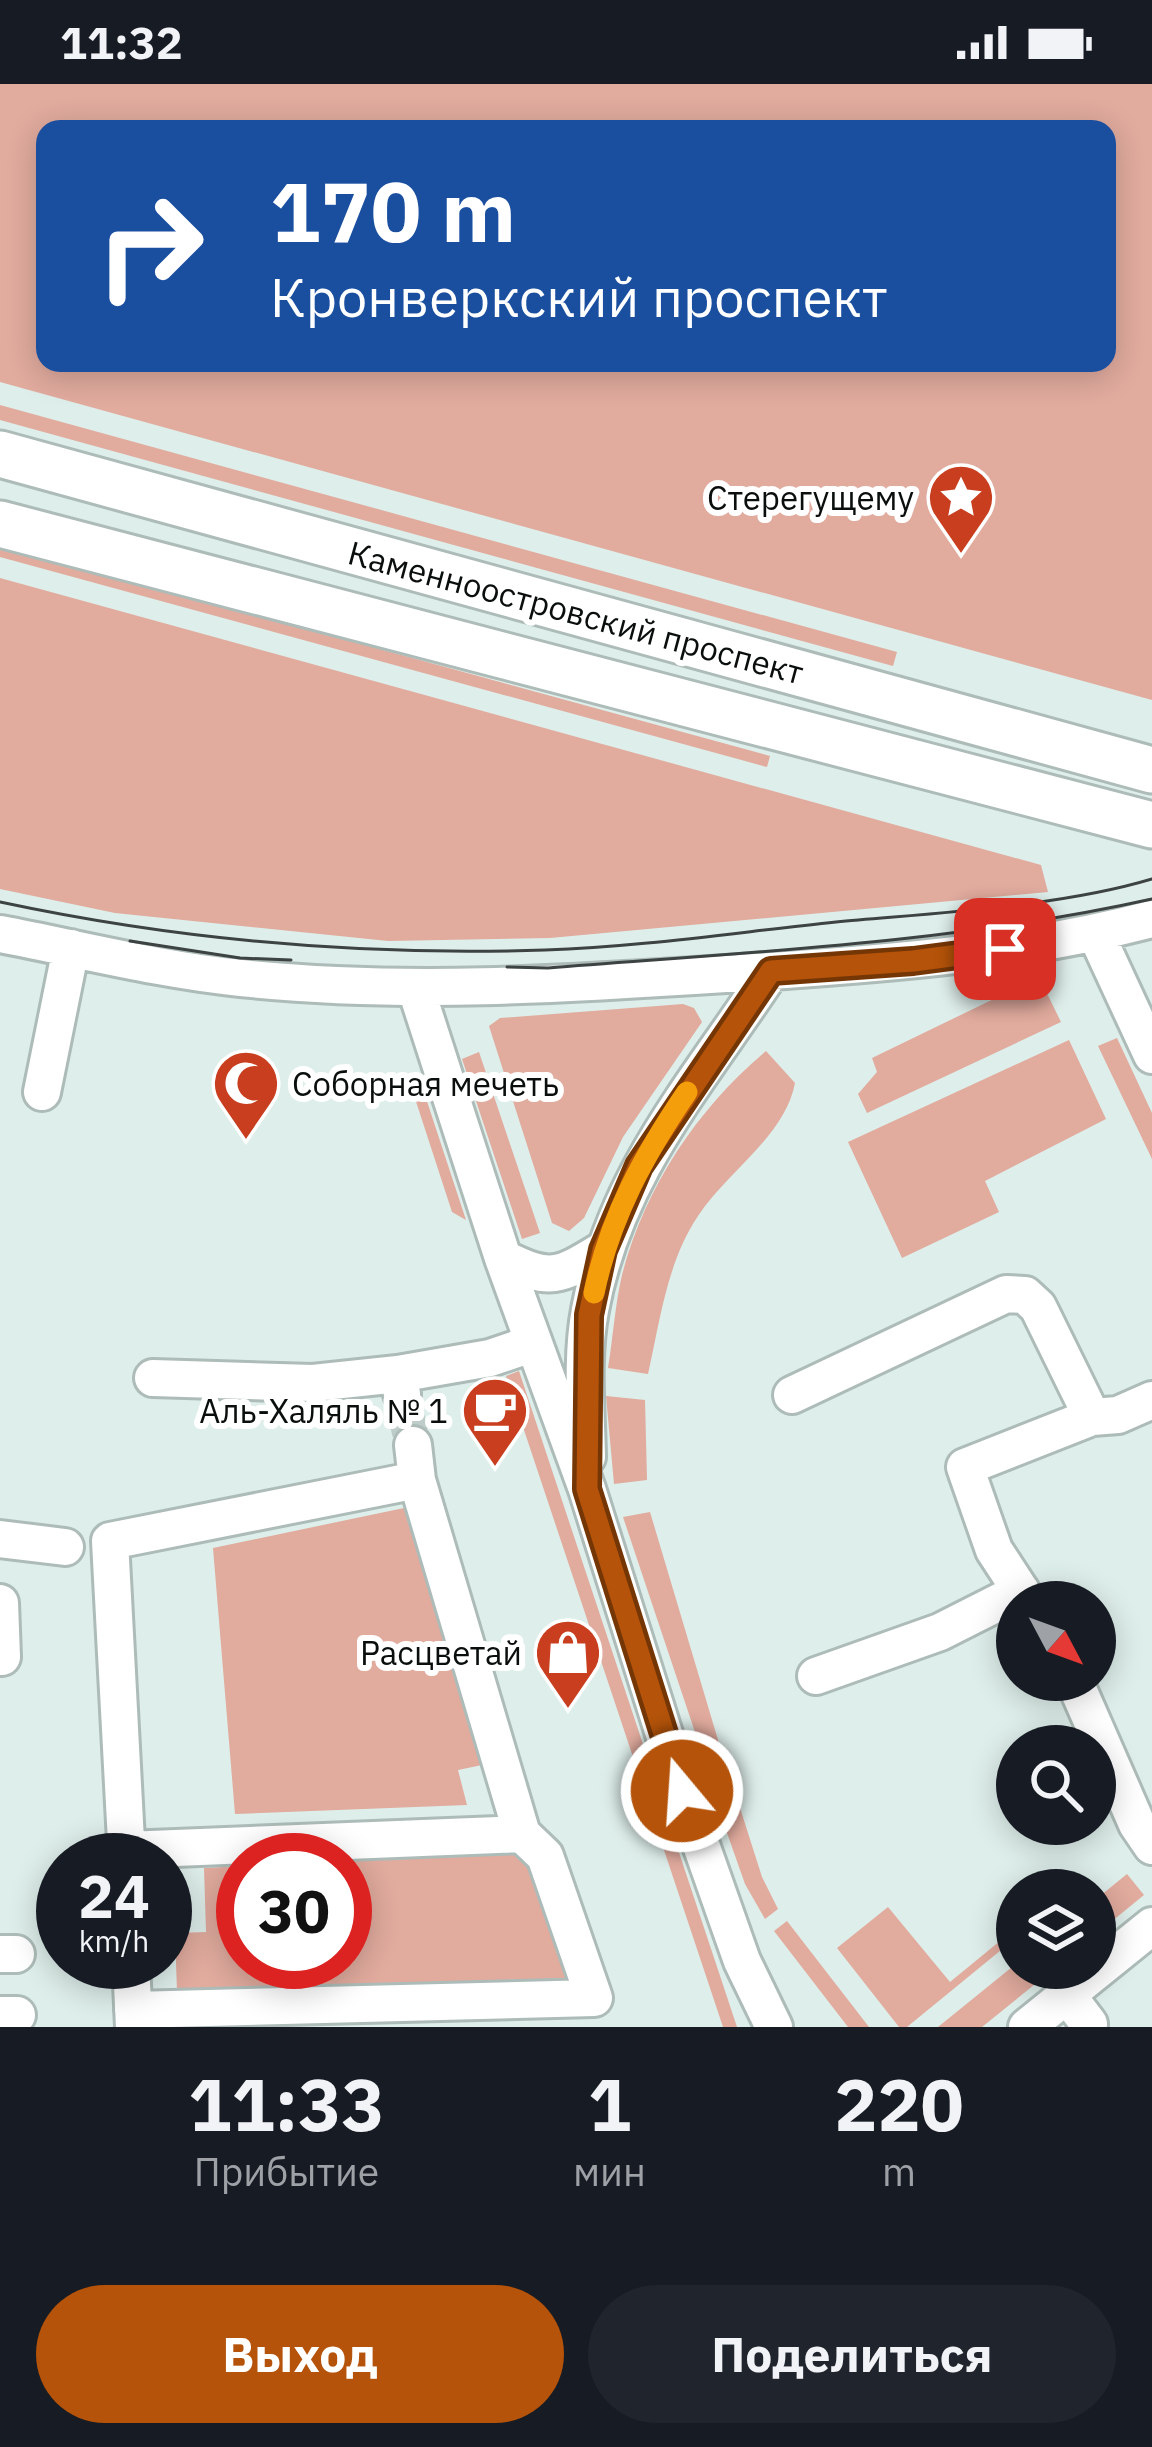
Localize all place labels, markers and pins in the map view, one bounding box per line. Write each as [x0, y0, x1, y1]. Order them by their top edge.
place icon: Стерегущему [926, 462, 996, 556]
place label: Стерегущему [707, 476, 914, 519]
pin [954, 898, 1056, 1000]
mosque icon: Соборная мечеть [211, 1048, 281, 1142]
place label: Соборная мечеть [292, 1062, 559, 1105]
cafe icon: Аль-Халяль № 1 [460, 1375, 530, 1469]
place label: Аль-Халяль № 1 [199, 1389, 448, 1432]
shop icon: Расцветай [533, 1617, 603, 1711]
place label: Расцветай [360, 1631, 522, 1674]

